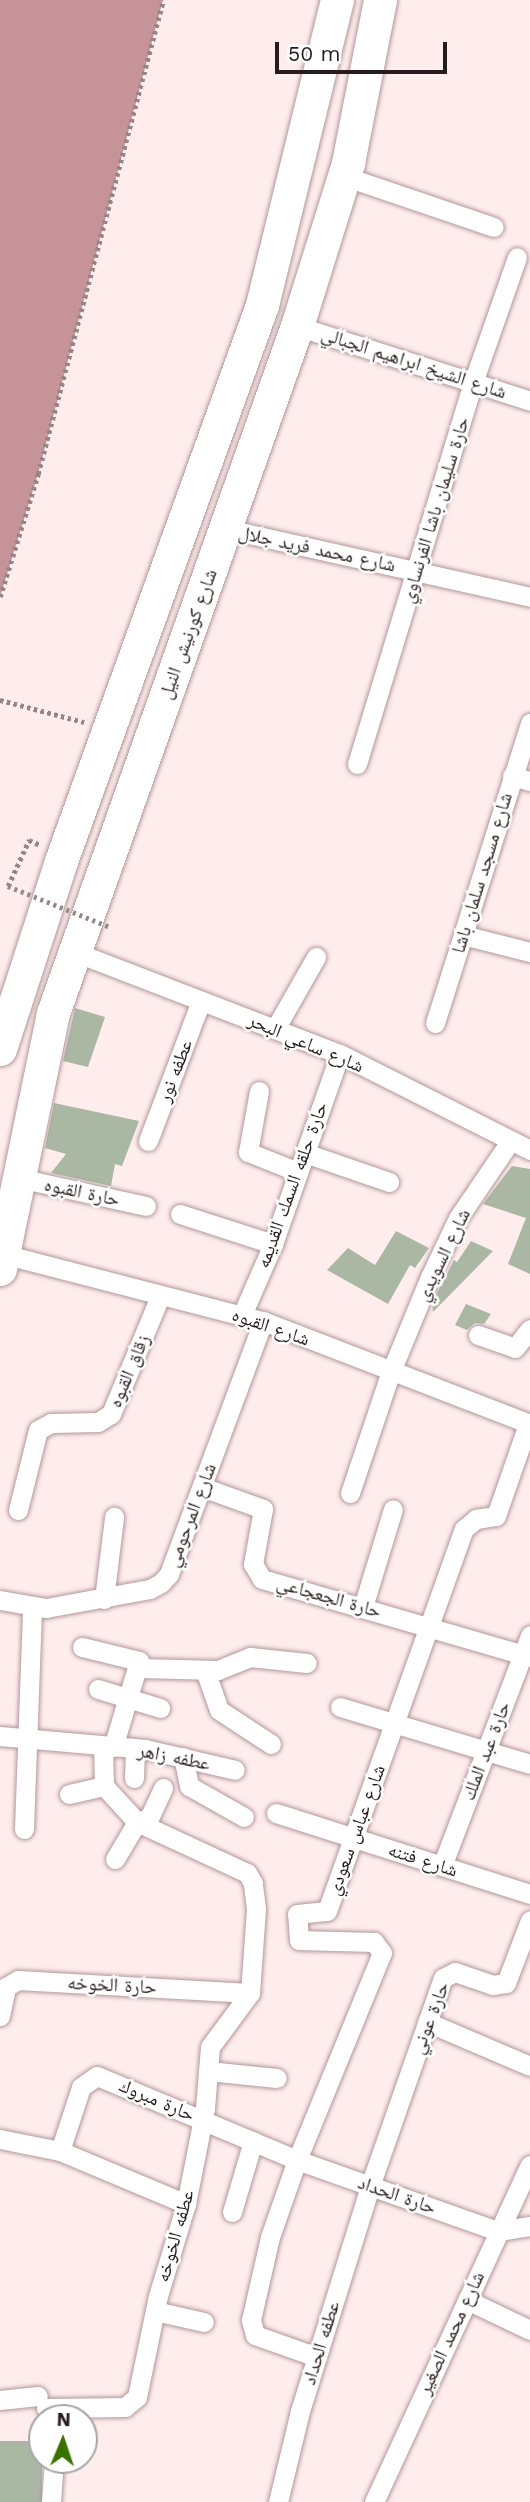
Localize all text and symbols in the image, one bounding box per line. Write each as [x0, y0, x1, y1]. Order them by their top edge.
scale bar [278, 28, 449, 72]
text: 50 m [288, 41, 340, 66]
street label: شارع الشيخ ابراهيم الجبالي [319, 322, 509, 404]
street label: حارة سليمان باشا الفرنساوي [396, 414, 474, 606]
street label: شارع محمد فريد جلال [236, 521, 398, 577]
street label: شارع كورنيش النيل [154, 566, 222, 702]
street label: شارع مسجد سلمان باشا [447, 790, 517, 956]
street label: شارع ساعي البحر [245, 1008, 367, 1078]
street label: عطفه نور [153, 1036, 197, 1106]
street label: حارة حلقه السمك القديمه [251, 1099, 333, 1271]
street label: حارة القبوه [42, 1173, 122, 1211]
street label: شارع السويدي [411, 1205, 475, 1305]
street label: شارع القبوه [229, 1303, 313, 1351]
street label: زقاق القبوه [103, 1331, 155, 1411]
street label: شارع المرحومي [161, 1460, 221, 1570]
street label: حارة الجعجاعي [274, 1571, 384, 1623]
street label: حارة عبد الملك [457, 1698, 515, 1804]
street label: عطفه زاهر [136, 1739, 212, 1775]
street label: شارع عباس سعودي [322, 1762, 390, 1898]
street label: شارع فتنه [385, 1838, 461, 1882]
street label: حارة الخوخه [67, 1971, 157, 1999]
street label: حارة عوني [406, 1979, 454, 2057]
street label: حارة مبروك [116, 2074, 198, 2126]
street label: حارة الحداد [355, 2171, 439, 2219]
street label: عطفه الخوخه [151, 2187, 199, 2285]
street label: شارع محمد الصغير [413, 2268, 489, 2398]
street label: عطفه الحداد [297, 2298, 345, 2388]
north arrow [28, 2404, 98, 2474]
text: N [56, 2408, 71, 2431]

